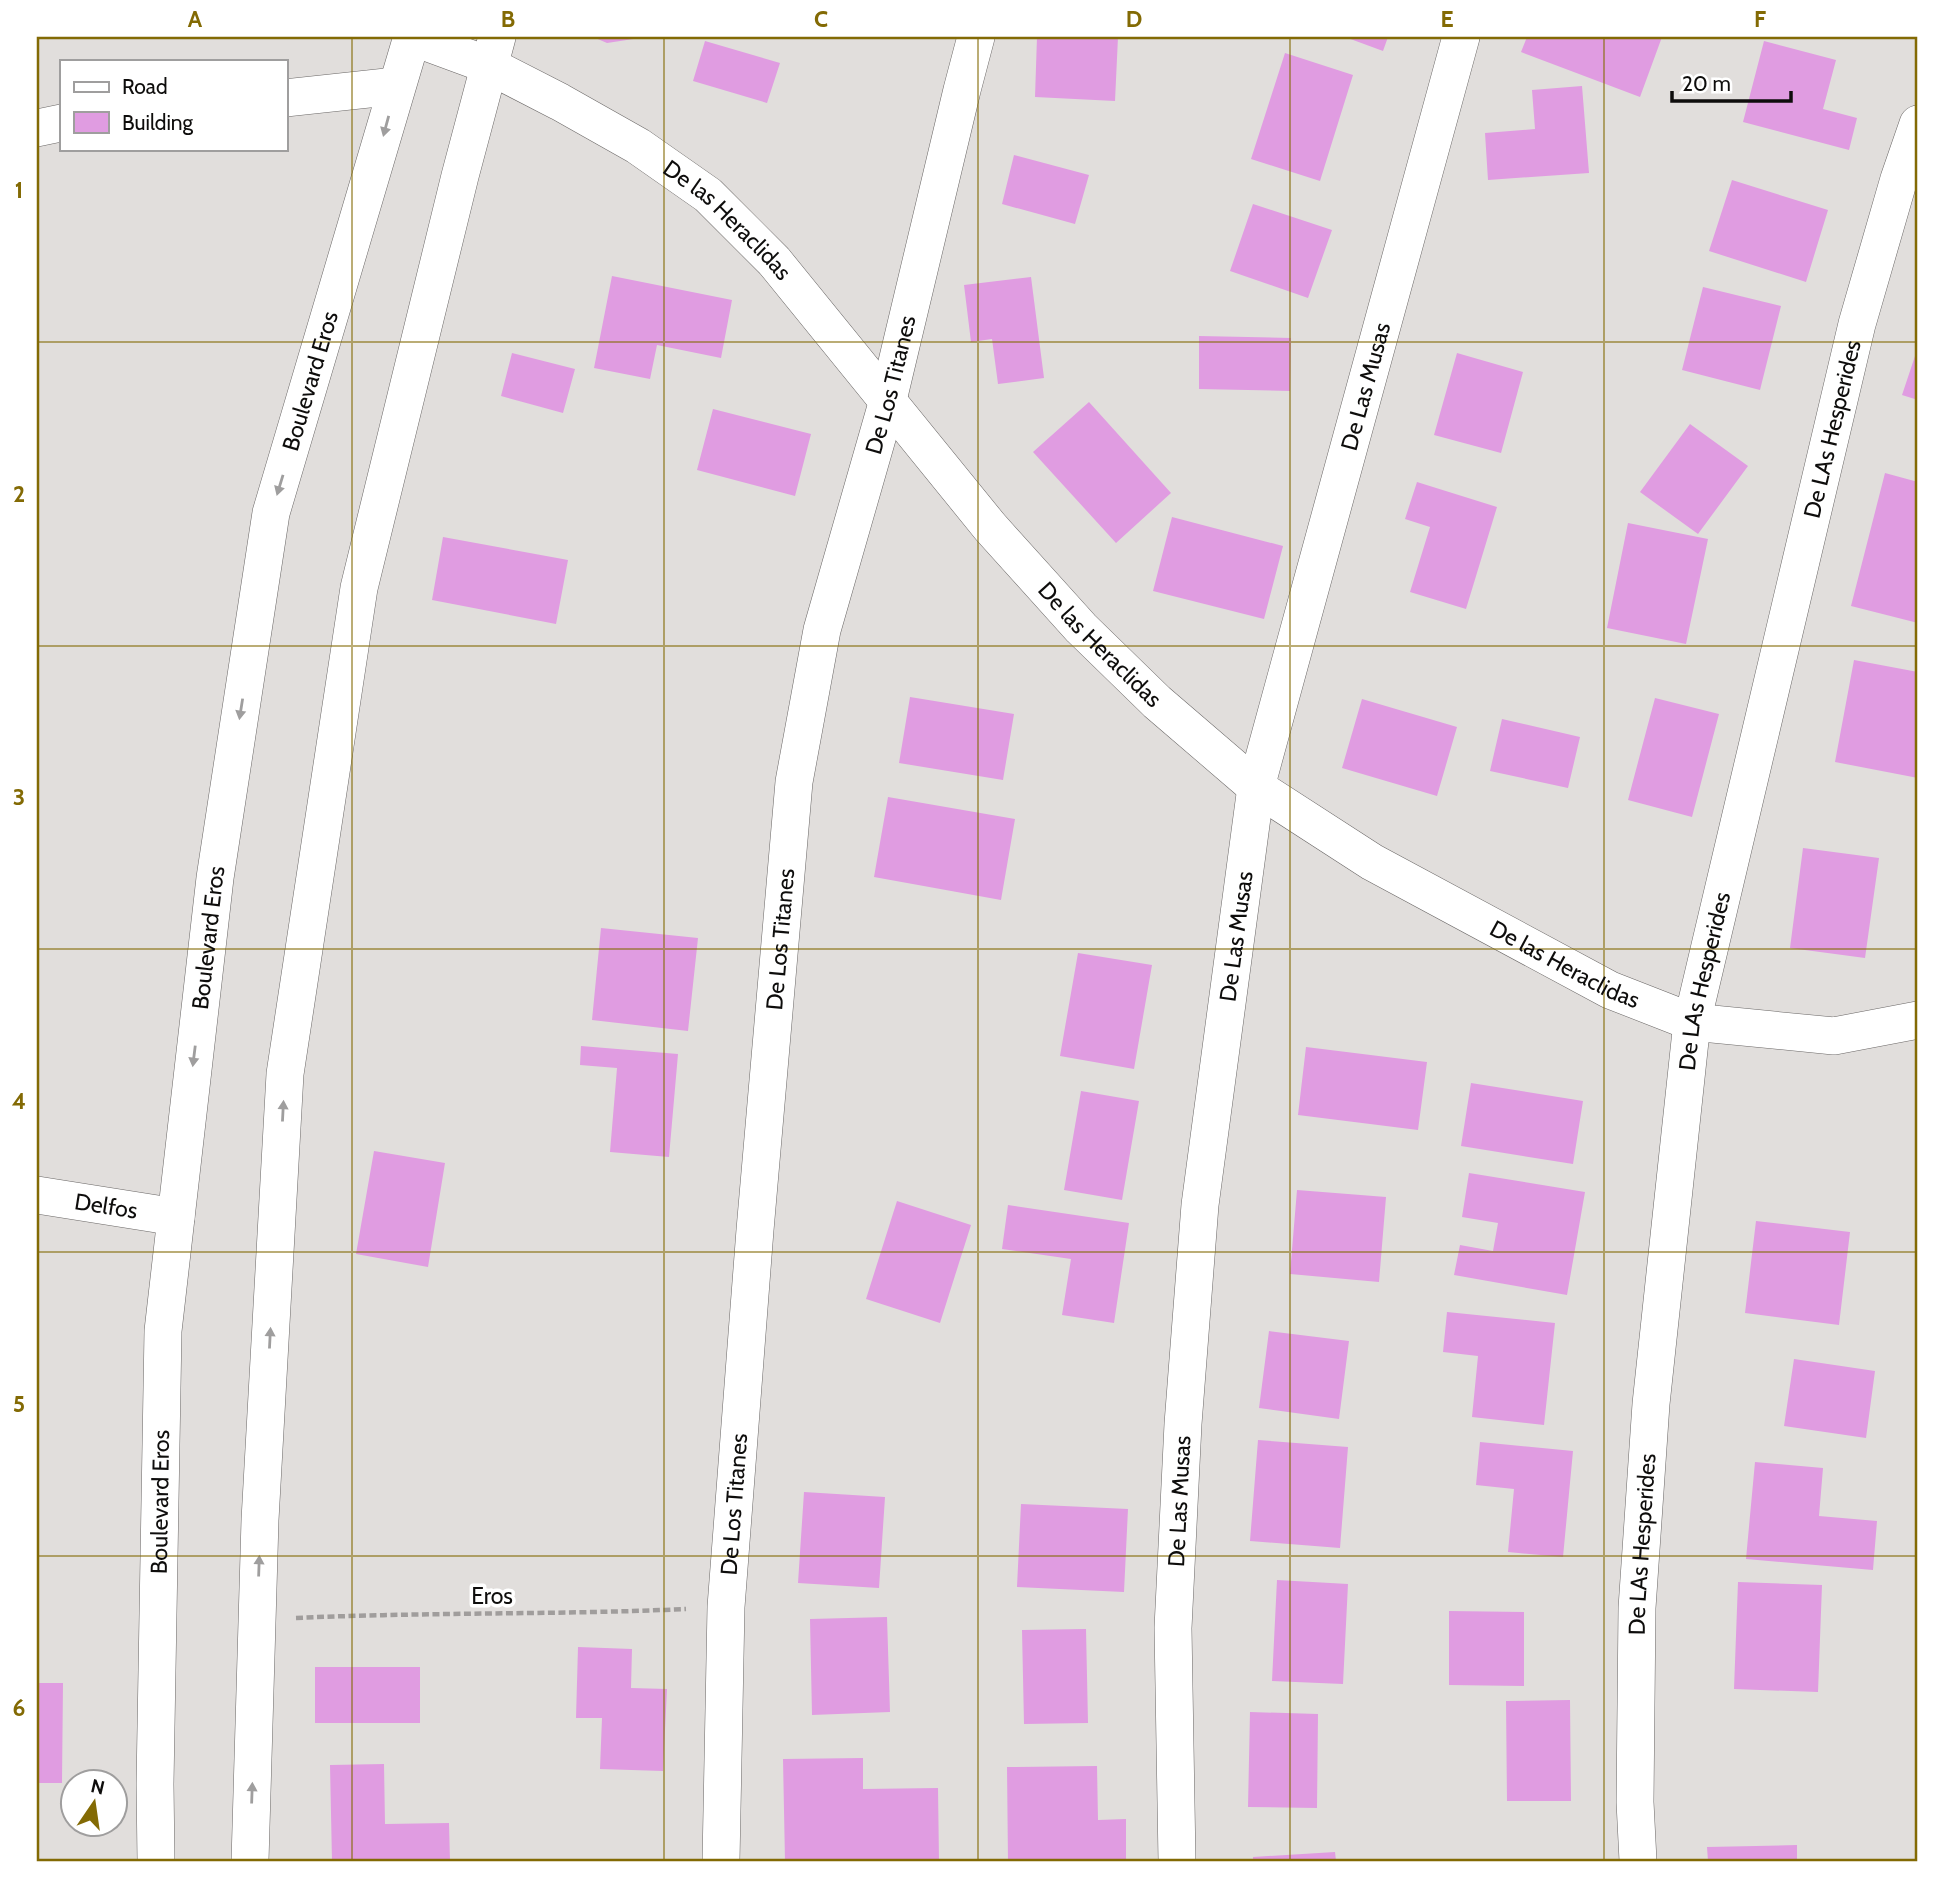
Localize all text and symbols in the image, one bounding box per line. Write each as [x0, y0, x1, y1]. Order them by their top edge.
text: A [188, 5, 203, 33]
text: B [501, 5, 515, 33]
text: C [814, 5, 828, 33]
text: D [1126, 5, 1142, 33]
text: E [1440, 5, 1454, 33]
text: F [1754, 5, 1766, 33]
legend [60, 60, 287, 150]
scale bar [1672, 60, 1790, 104]
text: 20 m [1682, 71, 1731, 96]
text: Road [122, 74, 168, 99]
text: Building [122, 110, 194, 135]
one-way arrow [380, 115, 390, 136]
street label: De las Heraclidas [658, 154, 798, 285]
text: 1 [15, 176, 23, 204]
street label: Boulevard Eros [276, 308, 344, 454]
street label: De Los Titanes [859, 313, 922, 457]
street label: De Las Musas [1335, 319, 1396, 453]
street label: De LAs Hesperides [1798, 337, 1867, 521]
one-way arrow [274, 475, 284, 496]
text: 2 [13, 480, 25, 508]
street label: De las Heraclidas [1032, 576, 1168, 713]
one-way arrow [235, 698, 246, 720]
text: 3 [13, 783, 25, 811]
street label: Boulevard Eros [186, 864, 231, 1011]
street label: De Los Titanes [760, 867, 800, 1011]
street label: De Las Musas [1213, 869, 1259, 1003]
street label: De LAs Hesperides [1673, 889, 1736, 1072]
street label: De las Heraclidas [1485, 914, 1644, 1014]
one-way arrow [189, 1045, 200, 1067]
text: 4 [12, 1087, 26, 1115]
one-way arrow [277, 1100, 288, 1122]
street label: Delfos [73, 1187, 140, 1225]
one-way arrow [265, 1327, 276, 1349]
text: 5 [13, 1390, 25, 1418]
street label: Boulevard Eros [145, 1430, 175, 1574]
street label: De Los Titanes [714, 1432, 753, 1576]
street label: De Las Musas [1162, 1435, 1196, 1568]
street label: De LAs Hesperides [1623, 1452, 1662, 1635]
one-way arrow [253, 1554, 265, 1576]
street label: Eros [471, 1582, 513, 1610]
text: 6 [13, 1694, 25, 1722]
north arrow [60, 1769, 130, 1839]
text: N [89, 1774, 107, 1800]
one-way arrow [246, 1782, 258, 1804]

